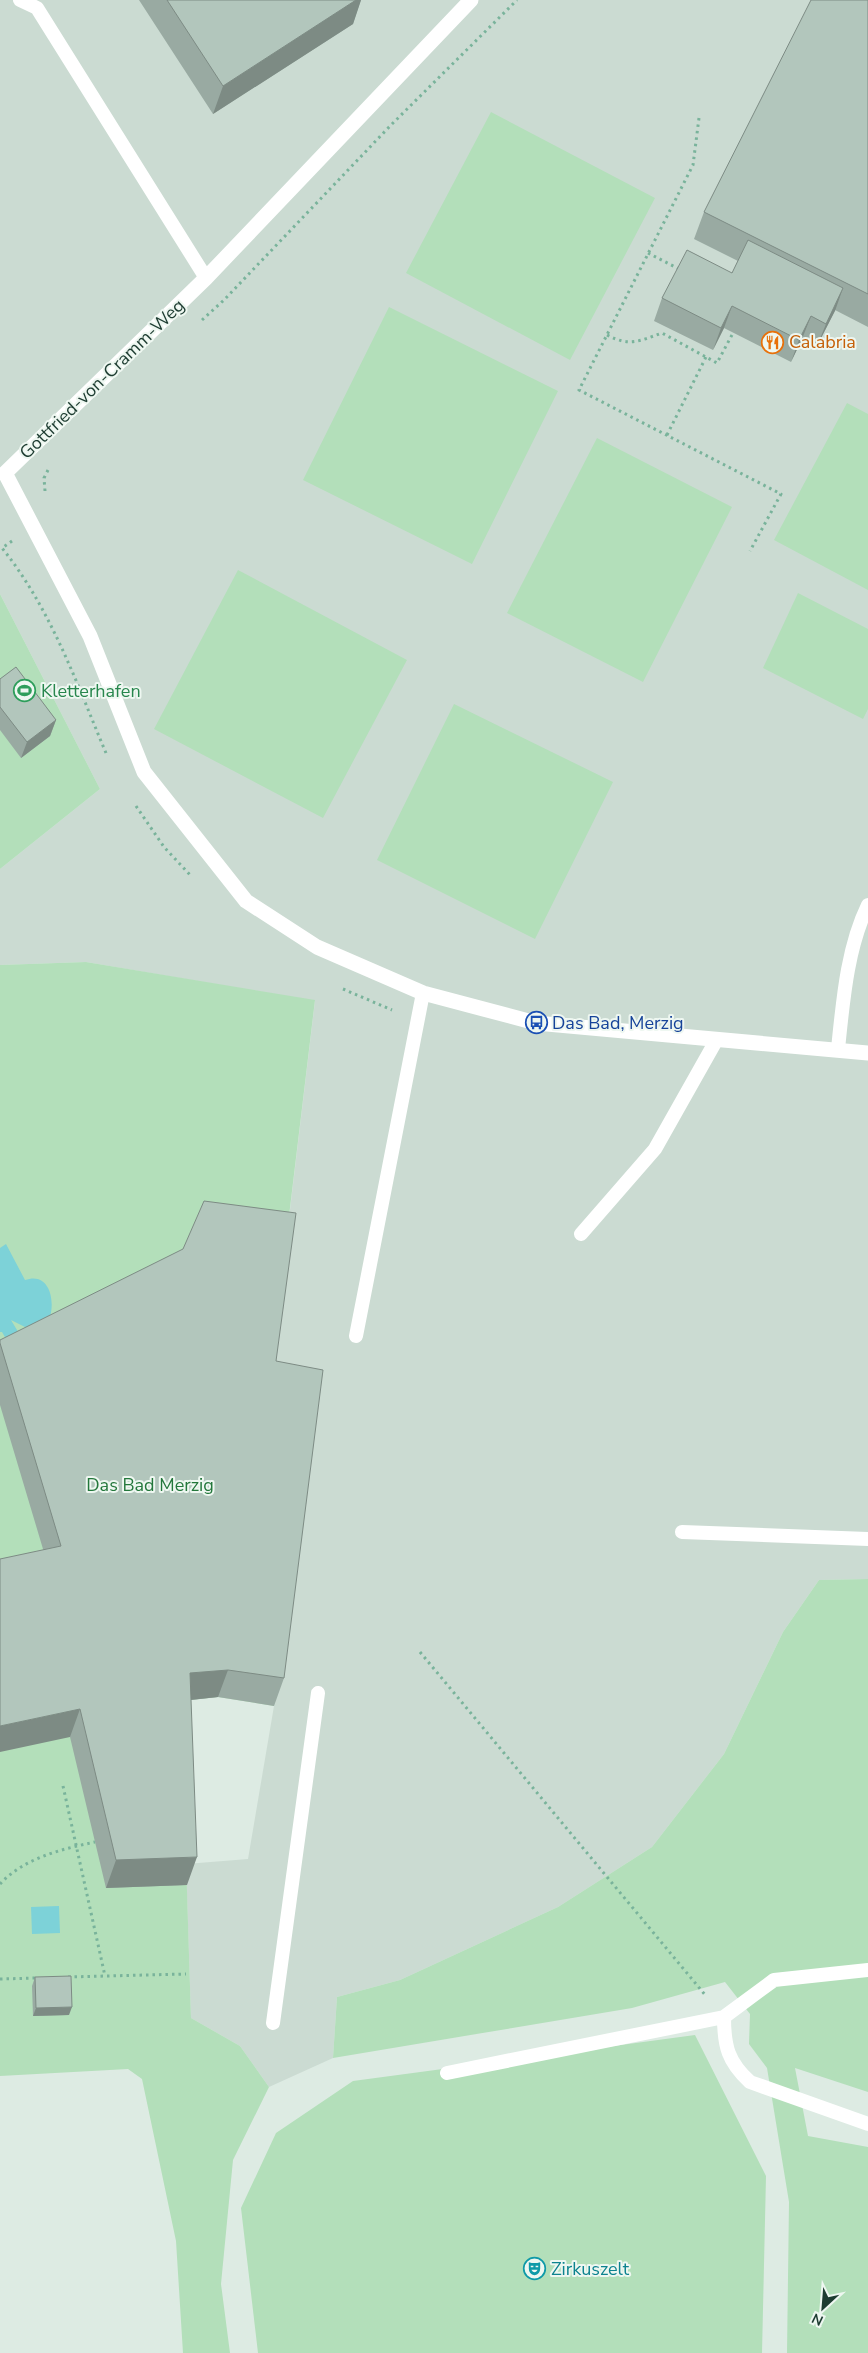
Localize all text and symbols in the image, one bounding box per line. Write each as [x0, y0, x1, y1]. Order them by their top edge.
street label: Gottfried-von-Cramm-Weg [14, 294, 190, 464]
restaurant icon: Calabria [761, 330, 785, 354]
place label: Calabria [789, 330, 856, 354]
sports icon: Kletterhafen [13, 679, 37, 703]
place label: Kletterhafen [41, 679, 141, 703]
bus stop icon: Das Bad, Merzig [524, 1011, 548, 1035]
place label: Das Bad, Merzig [552, 1011, 684, 1035]
park label: Das Bad Merzig [86, 1473, 214, 1497]
theatre icon: Zirkuszelt [523, 2257, 547, 2281]
place label: Zirkuszelt [551, 2257, 630, 2281]
north arrow [798, 2283, 848, 2333]
text: N [809, 2308, 826, 2330]

